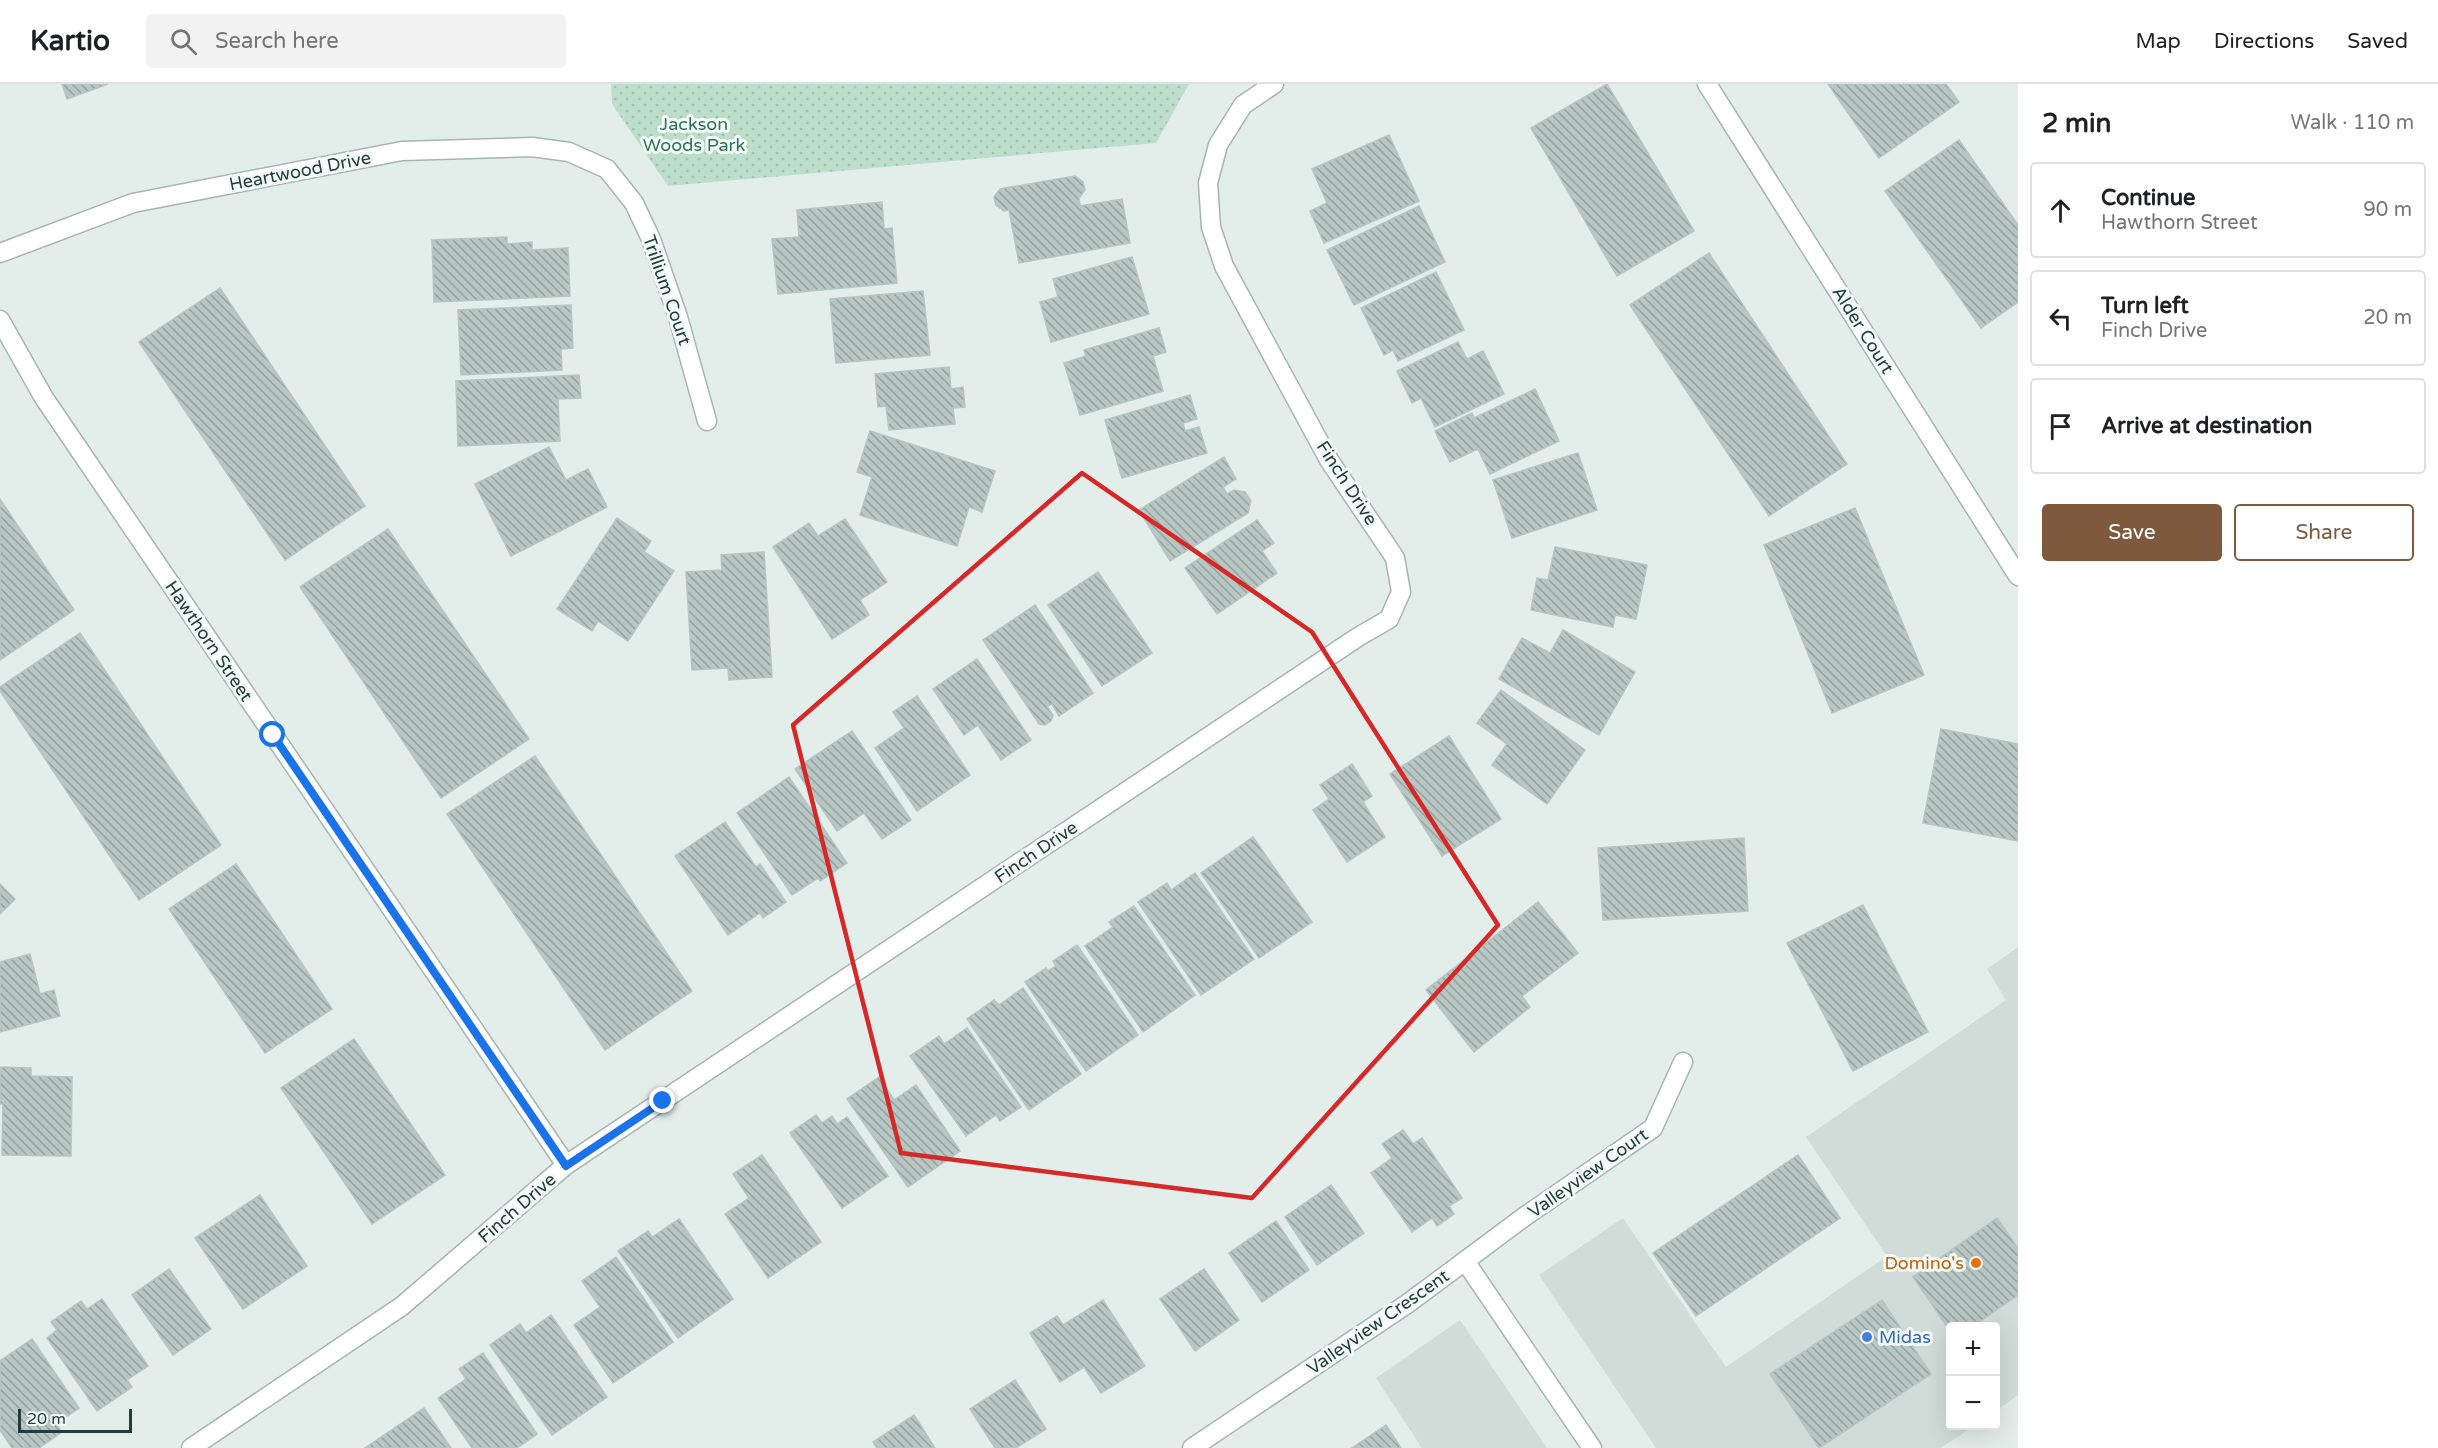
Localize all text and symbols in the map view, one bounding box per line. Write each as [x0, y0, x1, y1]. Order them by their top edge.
search box [146, 14, 566, 68]
text: Kartio [30, 24, 110, 58]
icon: search [167, 25, 200, 58]
text: Search here [215, 28, 339, 54]
text: Map [2135, 29, 2181, 54]
text: Directions [2214, 29, 2314, 54]
text: Saved [2347, 29, 2408, 54]
text: 2 min [2042, 108, 2111, 139]
text: Walk · 110 m [2291, 111, 2414, 135]
park label: Jackson Woods Park [643, 113, 745, 156]
street label: Heartwood Drive [227, 146, 373, 196]
text: Continue [2101, 185, 2196, 211]
icon: ahead [2044, 194, 2077, 227]
text: 90 m [2363, 198, 2412, 222]
text: Hawthorn Street [2101, 211, 2258, 235]
street label: Trillium Court [638, 232, 696, 348]
street label: Alder Court [1827, 282, 1899, 378]
text: Turn left [2101, 293, 2189, 319]
icon: left [2044, 302, 2077, 335]
text: 20 m [2363, 306, 2412, 330]
text: Finch Drive [2101, 319, 2207, 343]
icon: arrive [2044, 410, 2077, 443]
text: Arrive at destination [2101, 413, 2312, 439]
street label: Finch Drive [1312, 437, 1382, 529]
button: Save [2042, 504, 2222, 561]
button: Share [2234, 504, 2414, 561]
street label: Hawthorn Street [160, 576, 258, 706]
route start [259, 721, 285, 747]
street label: Finch Drive [990, 816, 1082, 888]
route end [649, 1087, 675, 1113]
street label: Valleyview Court [1524, 1123, 1652, 1223]
street label: Finch Drive [474, 1168, 560, 1248]
place label: Domino's [1885, 1252, 1964, 1274]
marker: Domino's [1969, 1256, 1983, 1270]
street label: Valleyview Crescent [1303, 1265, 1453, 1379]
map controls [1946, 1322, 2000, 1430]
button: + [1946, 1322, 2000, 1376]
place label: Midas [1879, 1326, 1931, 1348]
marker: Midas [1860, 1330, 1874, 1344]
button: − [1946, 1376, 2000, 1430]
scale bar [18, 1406, 132, 1434]
text: 20 m [27, 1409, 66, 1429]

